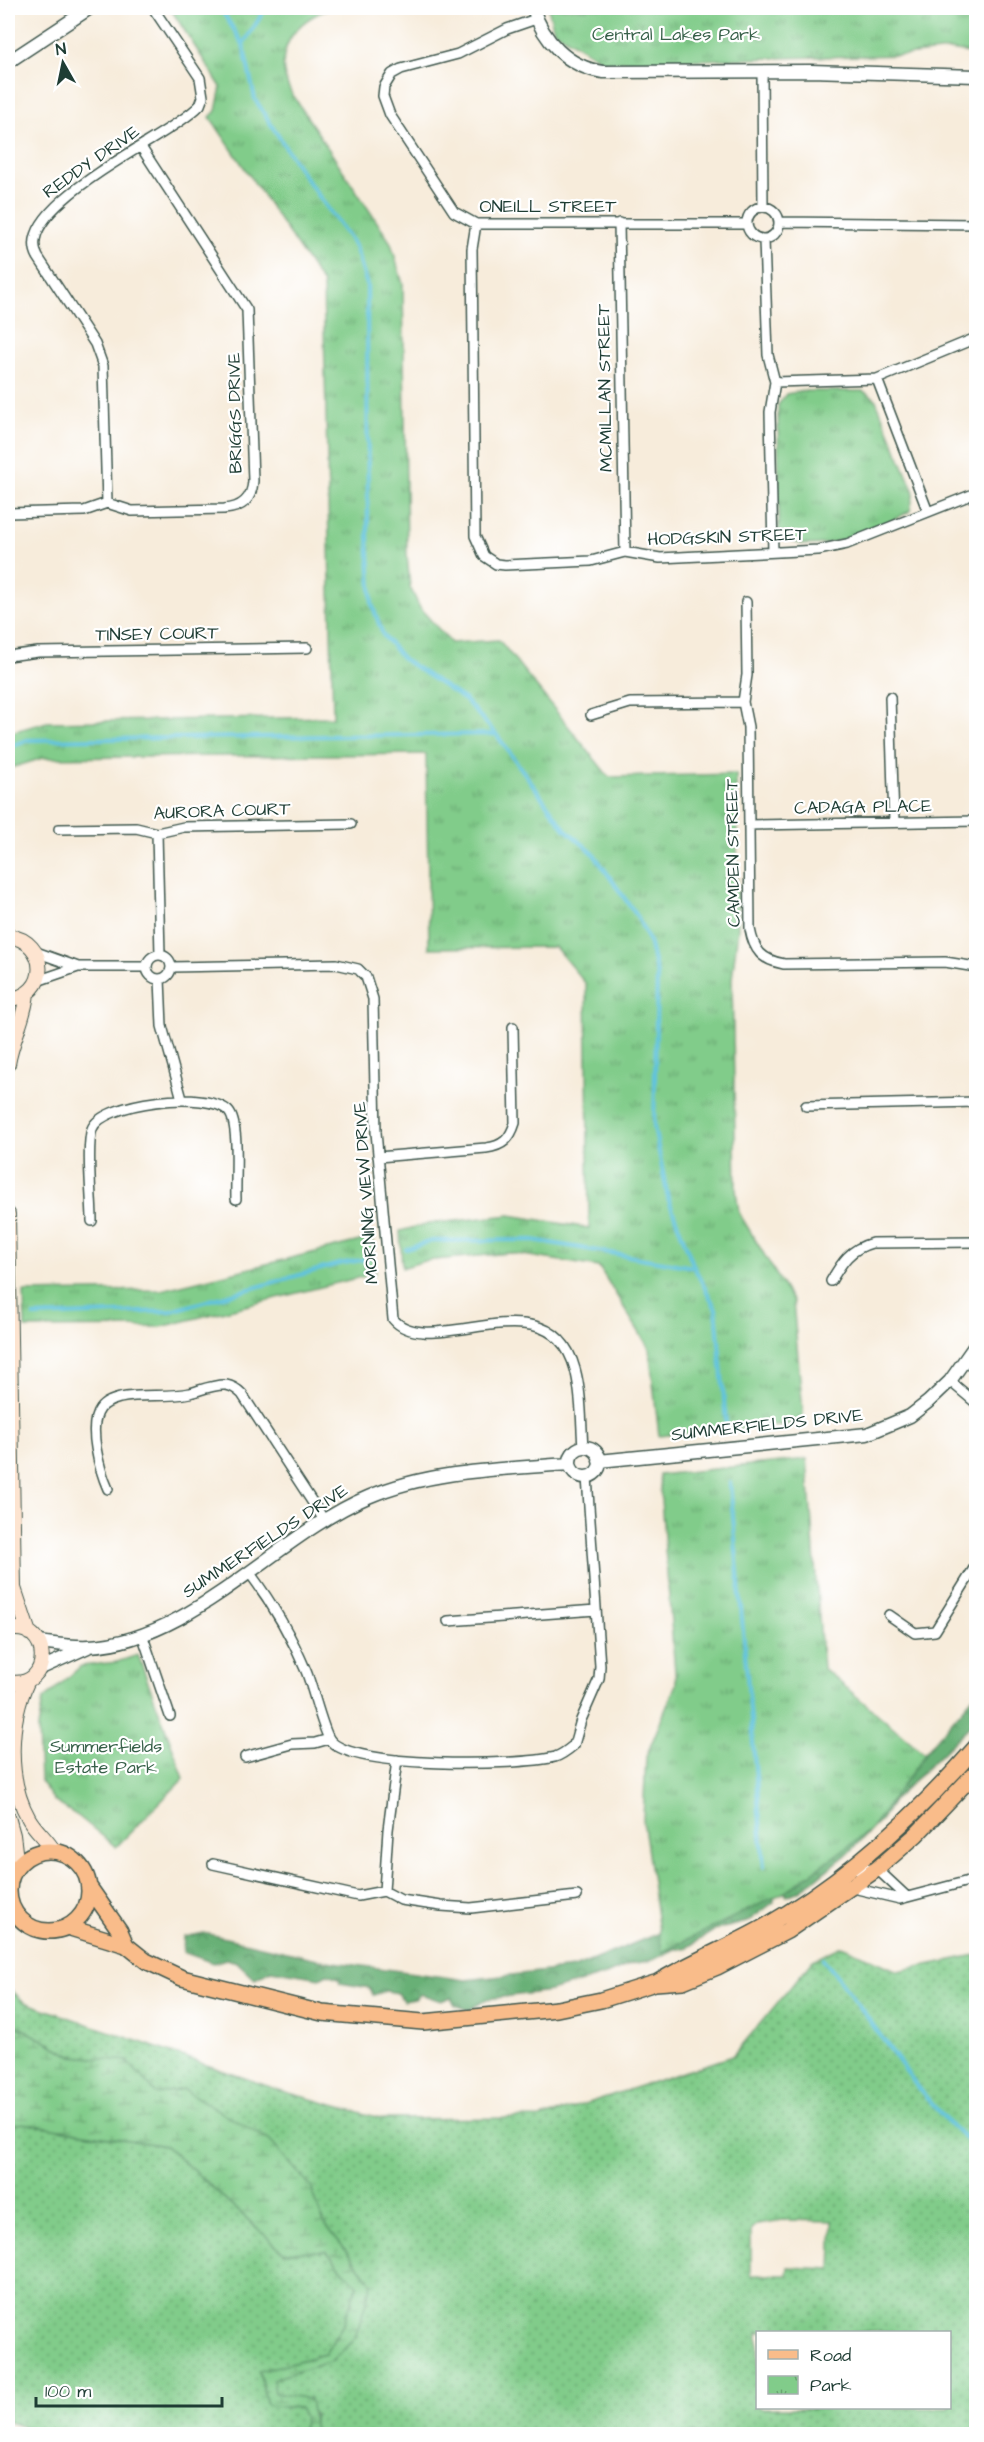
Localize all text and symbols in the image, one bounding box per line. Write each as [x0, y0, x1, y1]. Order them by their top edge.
park label: Central Lakes Park [592, 22, 760, 47]
north arrow [33, 33, 93, 93]
text: N [54, 38, 67, 61]
street label: REDDY DRIVE [38, 119, 145, 205]
street label: ONEILL STREET [480, 194, 617, 219]
street label: MCMILLAN STREET [591, 303, 619, 472]
street label: BRIGGS DRIVE [221, 352, 249, 474]
street label: HODGSKIN STREET [647, 522, 808, 552]
street label: TINSEY COURT [95, 620, 220, 648]
street label: CAMDEN STREET [719, 778, 747, 927]
street label: CADAGA PLACE [794, 793, 932, 821]
street label: AURORA COURT [153, 796, 292, 826]
street label: MORNING VIEW DRIVE [347, 1101, 385, 1285]
street label: SUMMERFIELDS DRIVE [670, 1402, 865, 1448]
street label: SUMMERFIELDS DRIVE [177, 1478, 353, 1604]
park label: Summerfields Estate Park [50, 1734, 162, 1780]
legend [756, 2331, 951, 2409]
text: Road [810, 2343, 851, 2368]
scale bar [36, 2370, 222, 2408]
text: Park [810, 2373, 852, 2398]
text: 100 m [45, 2379, 91, 2404]

